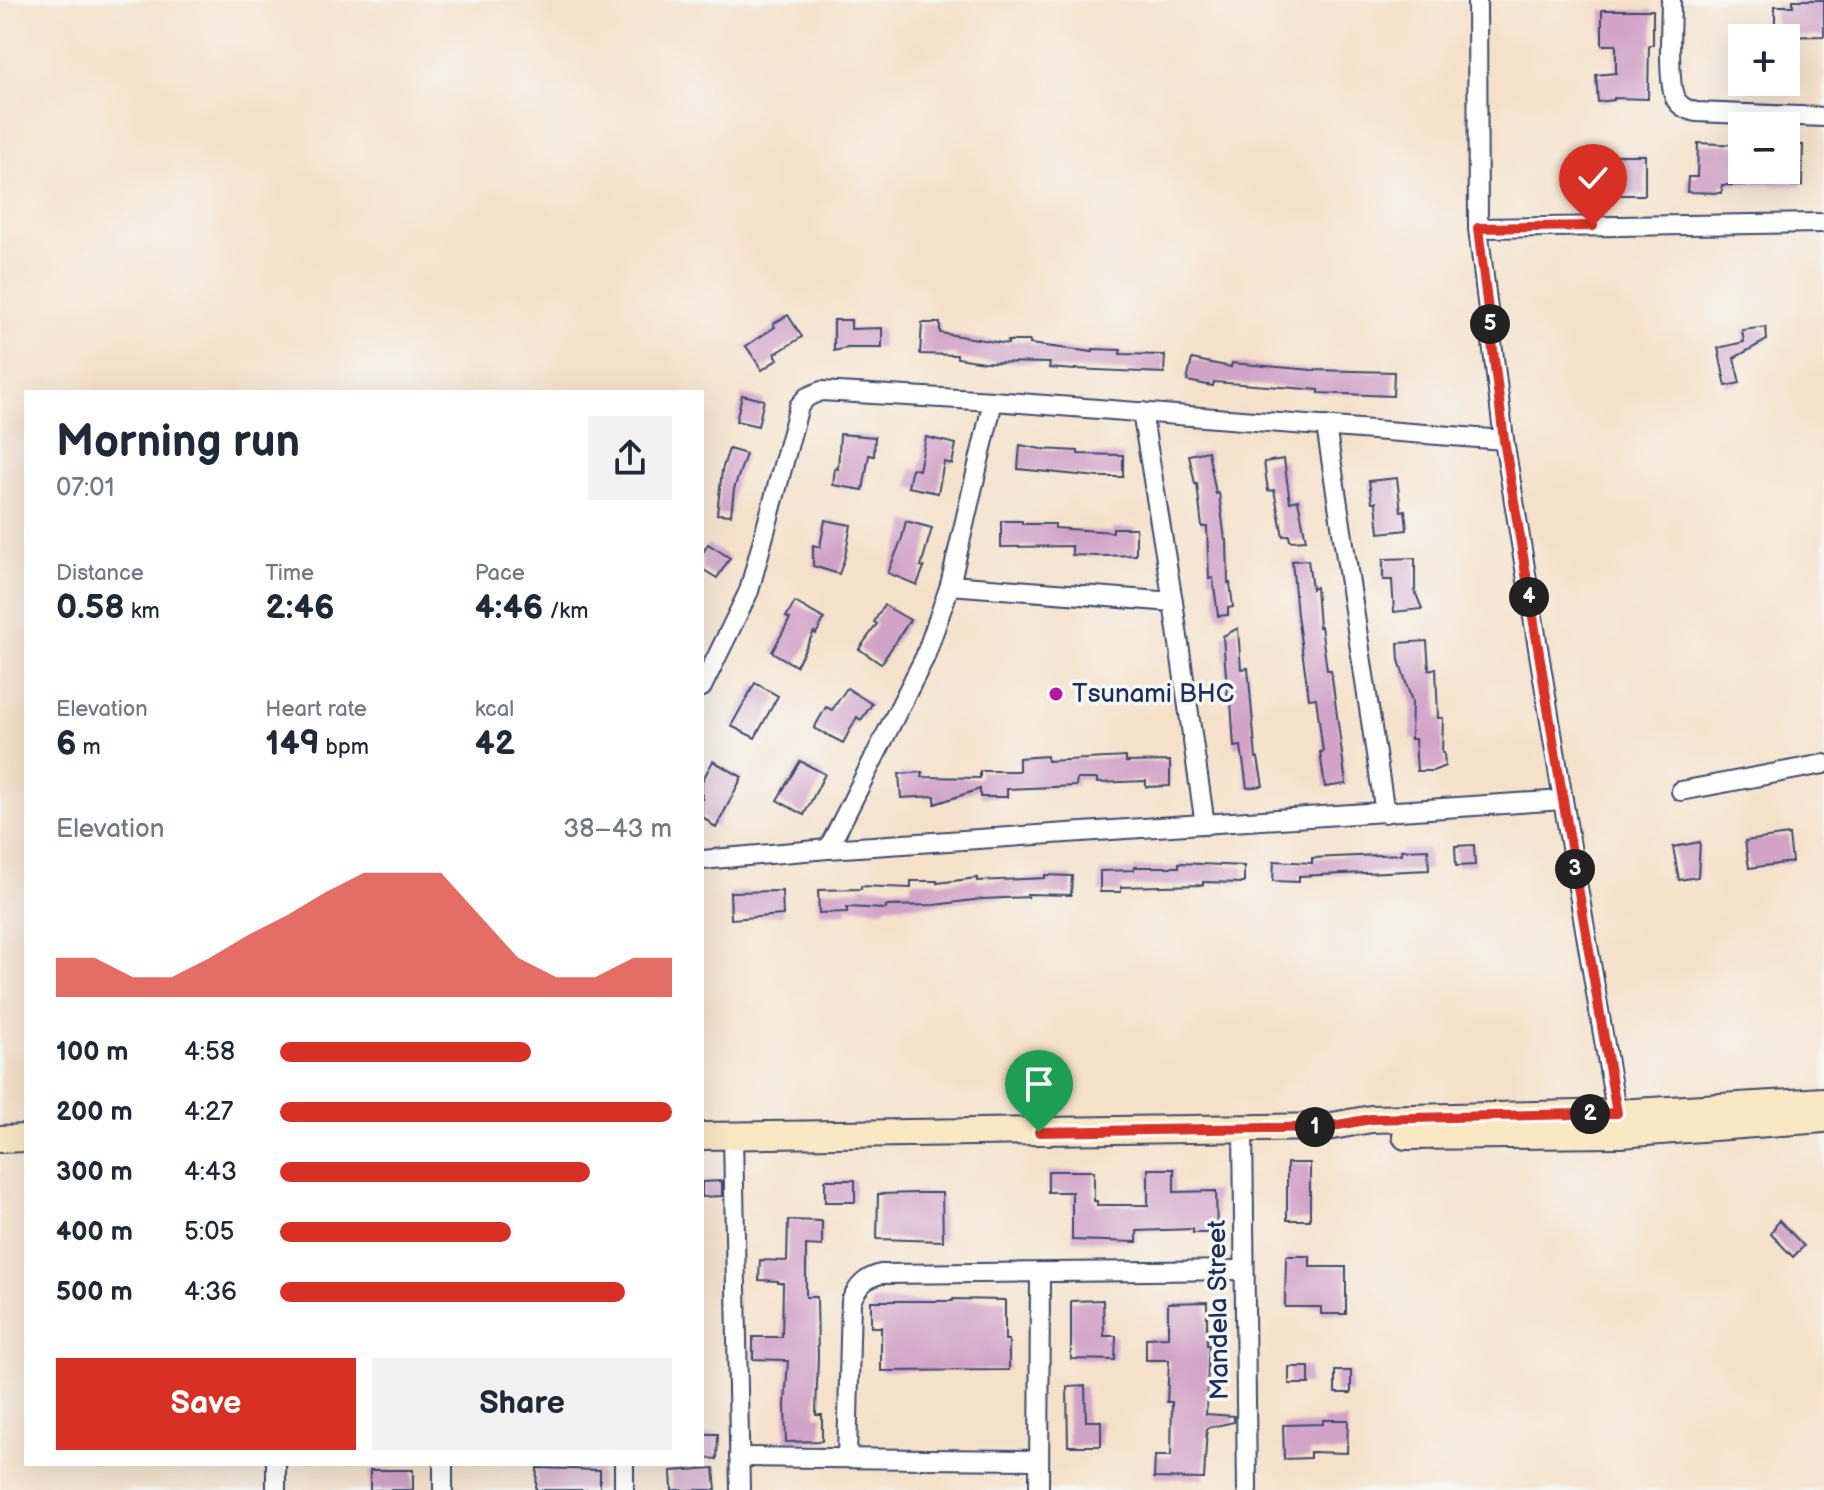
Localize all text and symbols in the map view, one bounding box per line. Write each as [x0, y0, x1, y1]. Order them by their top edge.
map controls [1728, 24, 1800, 184]
button: + [1728, 24, 1800, 96]
button: − [1728, 112, 1800, 184]
pin [1559, 144, 1627, 226]
icon: check [1571, 156, 1615, 200]
pin: 5 [1470, 304, 1510, 344]
text: 5 [1484, 310, 1496, 337]
text: Morning run [56, 416, 300, 469]
button: share [588, 416, 672, 500]
text: 07:01 [56, 473, 115, 504]
text: Distance [56, 560, 144, 587]
text: Time [265, 560, 314, 587]
text: Pace [475, 560, 525, 587]
pin: 4 [1509, 577, 1549, 617]
text: 4 [1523, 583, 1535, 610]
text: 0.58 [56, 587, 125, 628]
text: 2:46 [265, 587, 334, 628]
text: 4:46 [475, 587, 543, 628]
text: km [125, 598, 160, 625]
text: /km [543, 598, 588, 625]
place label: Tsunami BHC [1072, 679, 1234, 710]
marker: Tsunami BHC [1047, 685, 1065, 703]
text: Elevation [56, 696, 148, 723]
text: Heart rate [265, 696, 367, 723]
text: kcal [475, 696, 514, 723]
text: 6 [56, 723, 77, 764]
text: 149 [265, 723, 320, 764]
text: 42 [475, 723, 515, 764]
text: m [77, 734, 101, 761]
text: bpm [320, 734, 369, 761]
text: Elevation [56, 814, 164, 845]
text: 38–43 m [563, 814, 672, 845]
pin: 3 [1555, 849, 1595, 889]
text: 3 [1569, 855, 1581, 882]
text: 100 m [56, 1037, 129, 1068]
text: 4:58 [184, 1037, 235, 1068]
pin [1005, 1050, 1073, 1132]
icon: arrive [1017, 1062, 1061, 1106]
pin: 2 [1570, 1094, 1610, 1134]
text: 200 m [56, 1097, 133, 1128]
text: 4:27 [184, 1097, 233, 1128]
text: 2 [1583, 1100, 1597, 1127]
pin: 1 [1295, 1107, 1335, 1147]
text: 1 [1310, 1113, 1320, 1140]
text: 300 m [56, 1157, 133, 1188]
text: 4:43 [184, 1157, 237, 1188]
text: 400 m [56, 1217, 133, 1248]
text: 5:05 [184, 1217, 234, 1248]
street label: Mandela Street [1202, 1220, 1236, 1400]
text: 500 m [56, 1277, 133, 1308]
text: 4:36 [184, 1277, 237, 1308]
button: Save [56, 1358, 356, 1450]
button: Share [372, 1358, 672, 1450]

